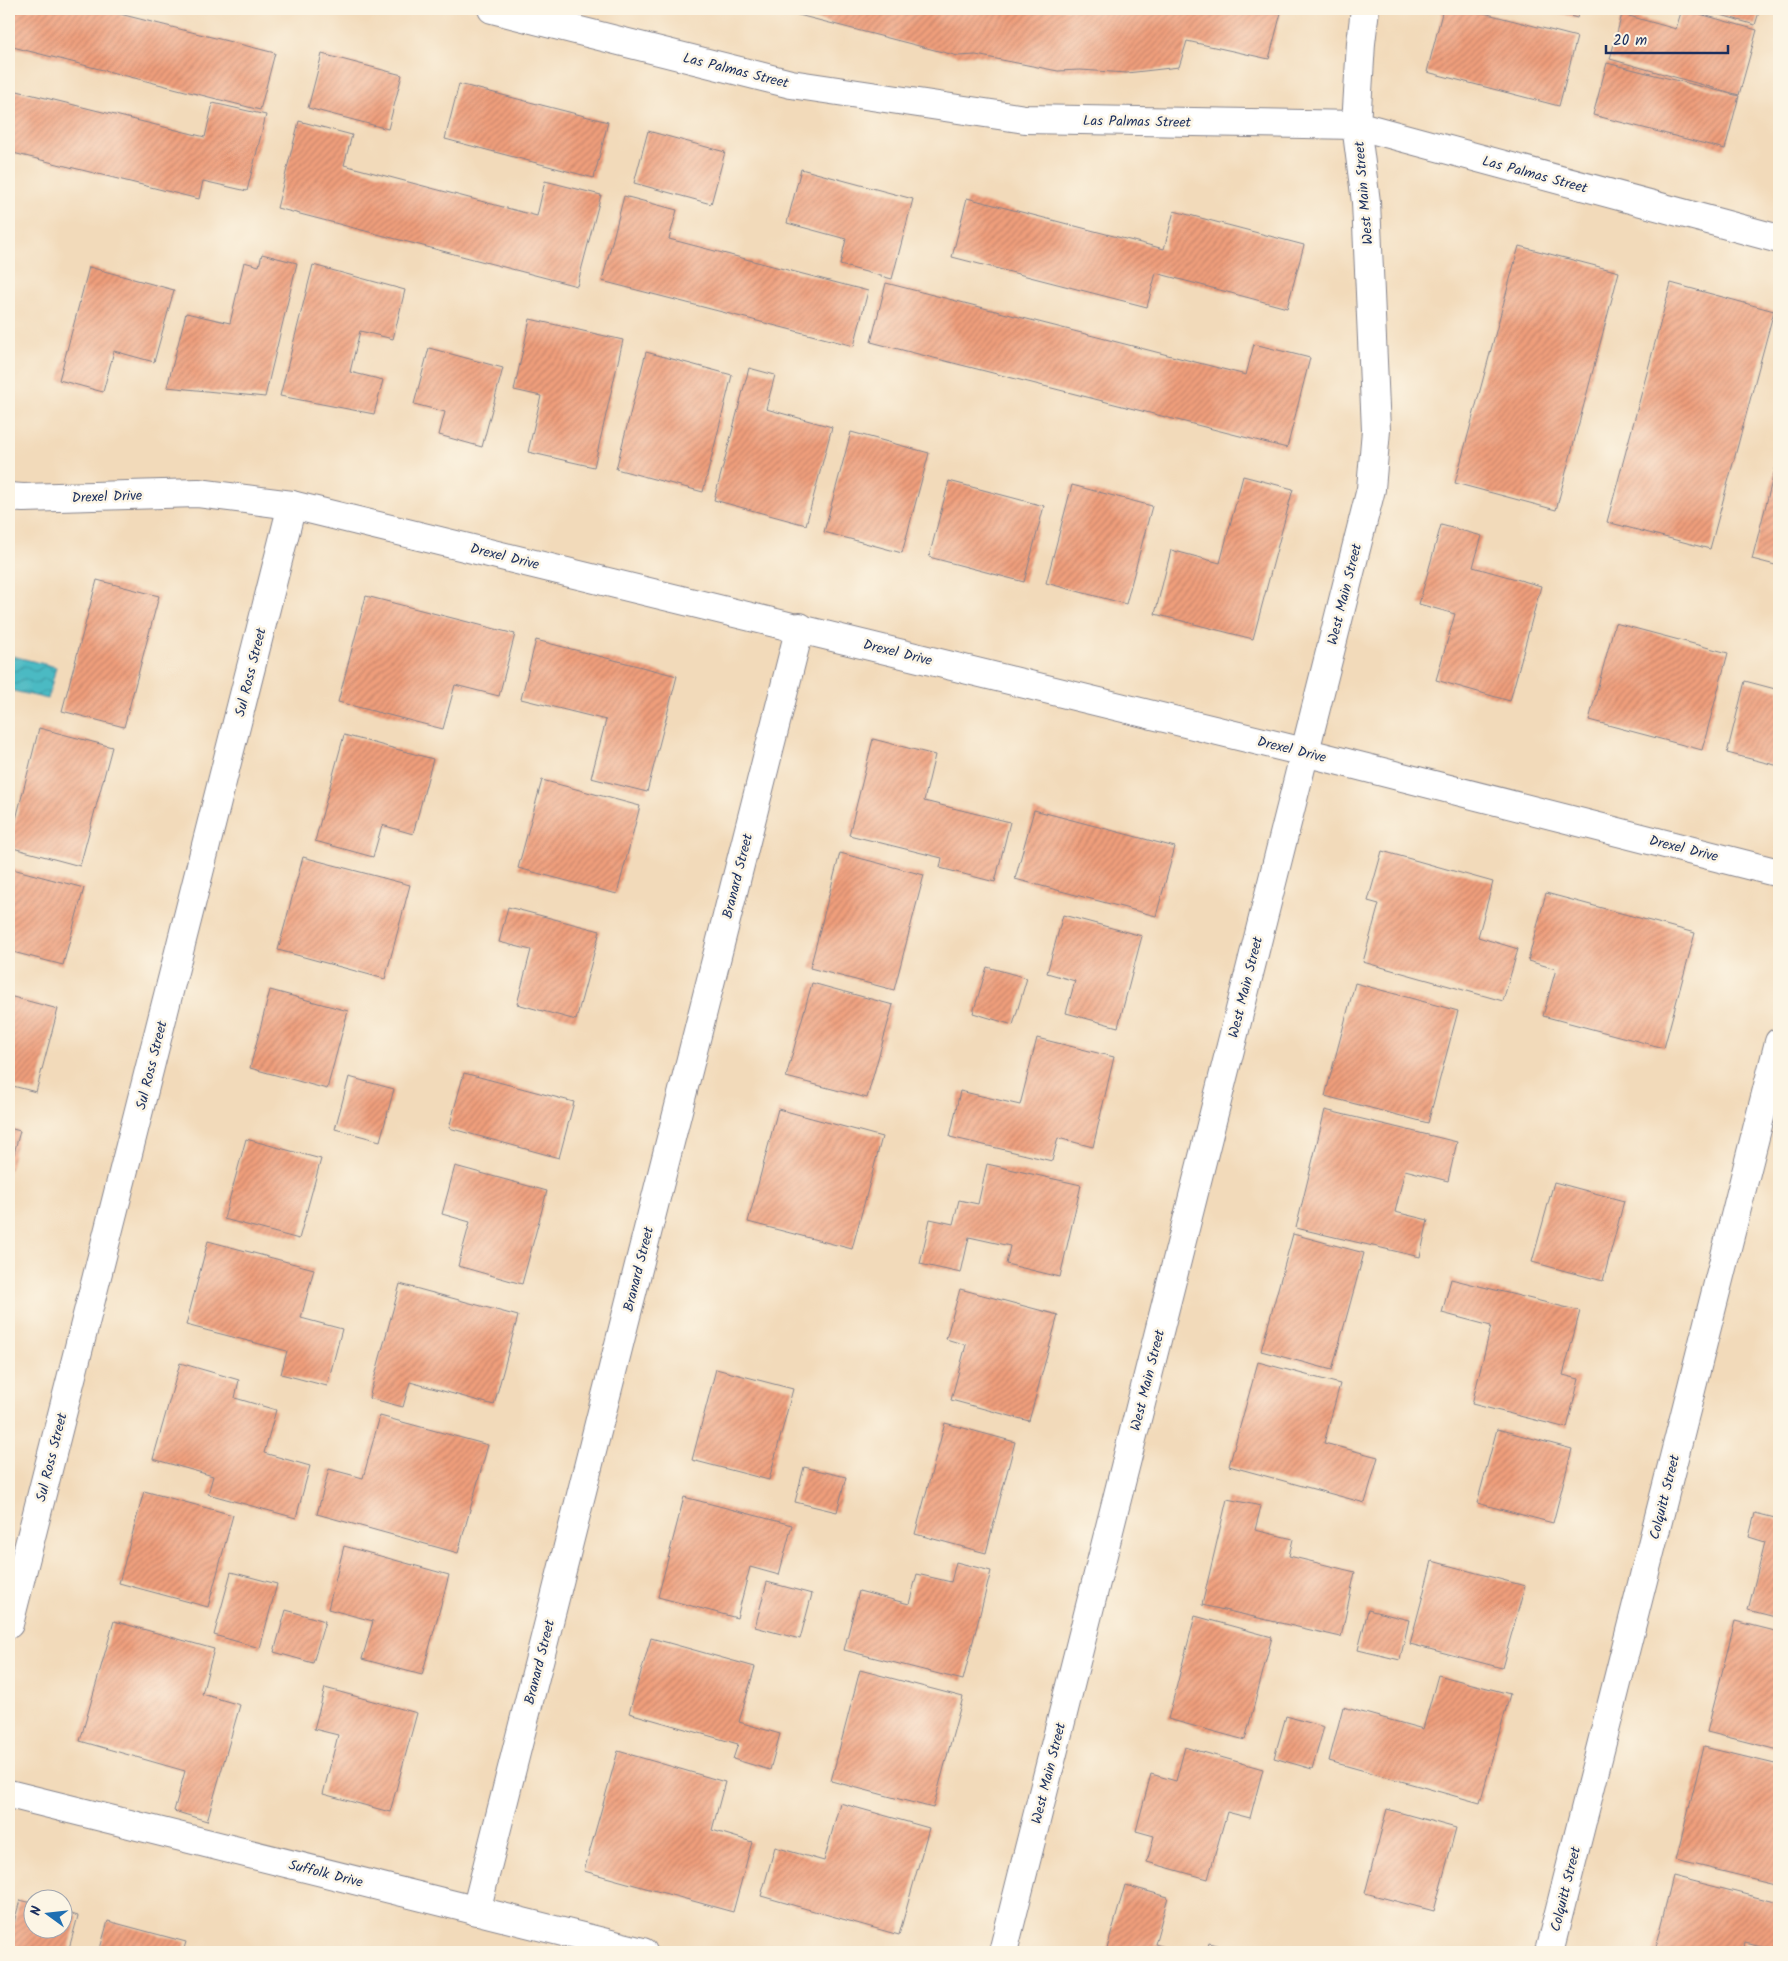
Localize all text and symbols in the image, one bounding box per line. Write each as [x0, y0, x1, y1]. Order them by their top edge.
scale bar [1606, 22, 1728, 54]
text: 20 m [1613, 29, 1647, 53]
street label: Las Palmas Street [681, 47, 791, 95]
street label: Las Palmas Street [1083, 110, 1192, 134]
street label: West Main Street [1348, 140, 1379, 246]
street label: Las Palmas Street [1480, 150, 1590, 200]
street label: Drexel Drive [71, 485, 143, 509]
street label: Drexel Drive [468, 538, 542, 576]
street label: West Main Street [1322, 541, 1368, 647]
street label: Sul Ross Street [229, 625, 273, 719]
street label: Drexel Drive [861, 634, 935, 672]
street label: Drexel Drive [1255, 731, 1329, 769]
street label: Drexel Drive [1647, 830, 1721, 868]
street label: Branard Street [717, 831, 759, 921]
street label: West Main Street [1223, 934, 1269, 1040]
street label: Sul Ross Street [130, 1018, 174, 1112]
street label: Branard Street [618, 1224, 660, 1314]
street label: West Main Street [1125, 1327, 1171, 1433]
street label: Sul Ross Street [30, 1410, 74, 1504]
street label: Colquitt Street [1644, 1452, 1686, 1542]
street label: Branard Street [519, 1617, 561, 1707]
street label: West Main Street [1026, 1720, 1072, 1826]
street label: Colquitt Street [1545, 1844, 1587, 1934]
street label: Suffolk Drive [286, 1854, 366, 1894]
north arrow [22, 1888, 72, 1938]
text: N [25, 1904, 48, 1918]

